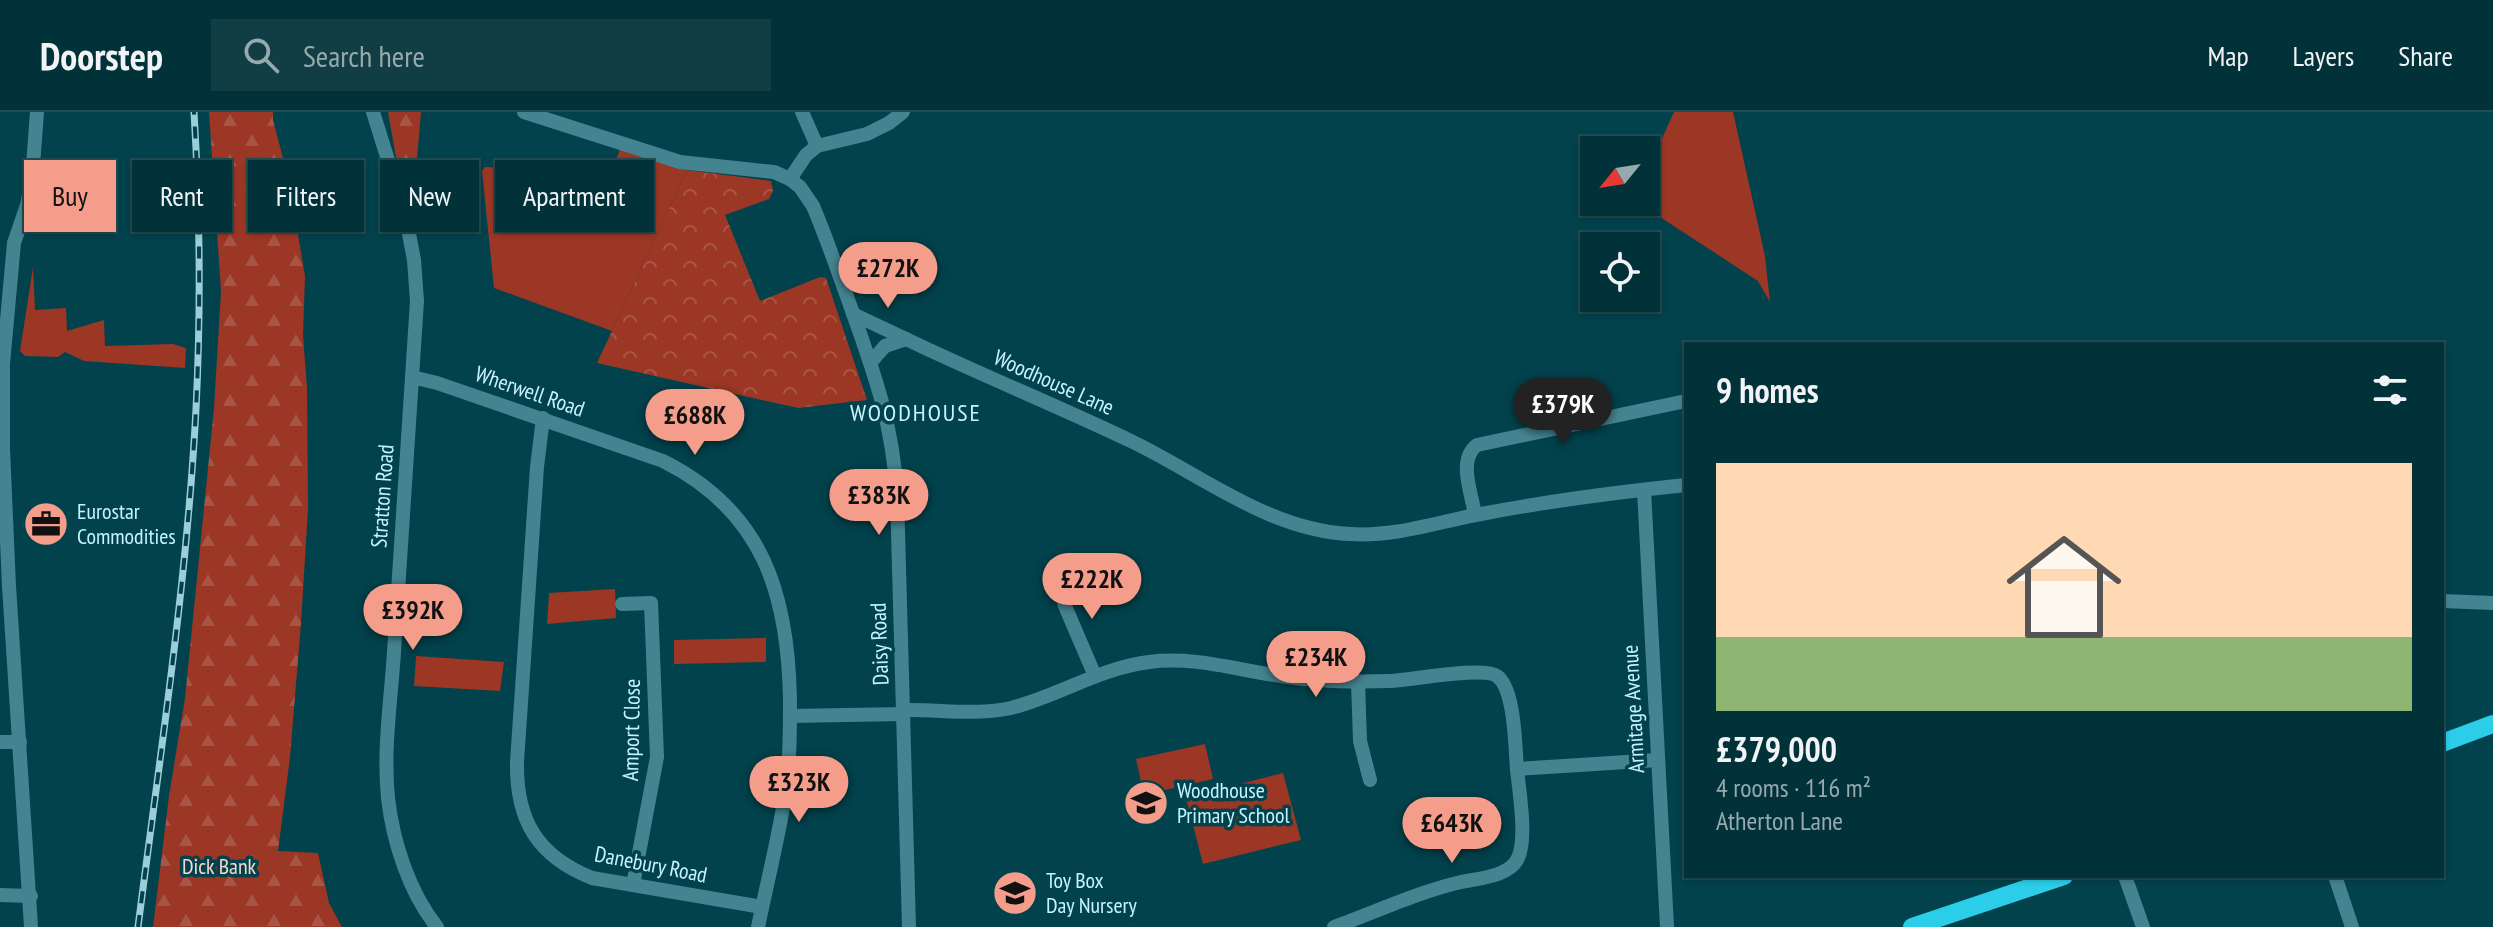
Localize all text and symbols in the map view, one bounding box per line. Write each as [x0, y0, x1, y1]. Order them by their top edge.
search box [211, 19, 771, 91]
text: Doorstep [40, 31, 163, 80]
icon: search [239, 33, 283, 77]
text: Search here [303, 36, 425, 75]
text: Map [2207, 37, 2249, 74]
text: Layers [2293, 37, 2354, 74]
text: Share [2398, 37, 2453, 74]
north arrow [1580, 136, 1660, 216]
map controls [1580, 136, 1660, 312]
chip: Buy [24, 160, 116, 232]
chip: Rent [132, 160, 232, 232]
chip: Filters [248, 160, 364, 232]
chip: New [380, 160, 479, 232]
chip: Apartment [495, 160, 654, 232]
button: locate [1580, 232, 1660, 312]
pin: £272K [832, 242, 944, 310]
text: £272K [856, 251, 920, 284]
street label: Woodhouse Lane [989, 343, 1119, 421]
street label: Wherwell Road [472, 359, 588, 423]
text: 9 homes [1716, 368, 1819, 412]
icon: filters [2368, 368, 2412, 412]
pin: £379K [1507, 378, 1619, 446]
text: £379K [1531, 387, 1595, 420]
pin: £688K [639, 389, 751, 457]
district label: WOODHOUSE [850, 397, 982, 428]
text: £688K [663, 398, 727, 431]
street label: Stratton Road [364, 443, 400, 549]
pin: £383K [823, 469, 935, 537]
text: £383K [847, 478, 911, 511]
place label: Eurostar Commodities [77, 497, 176, 550]
office icon: Eurostar Commodities [22, 500, 70, 548]
icon: home [1992, 515, 2136, 659]
pin: £222K [1036, 553, 1148, 621]
text: £222K [1060, 562, 1124, 595]
pin: £392K [357, 584, 469, 652]
text: £392K [381, 593, 445, 626]
street label: Daisy Road [864, 602, 894, 686]
pin: £234K [1260, 631, 1372, 699]
text: £234K [1284, 640, 1348, 673]
street label: Armitage Avenue [1616, 644, 1650, 774]
street label: Amport Close [616, 679, 646, 781]
text: £379,000 [1716, 727, 1837, 771]
pin: £323K [743, 756, 855, 824]
text: £323K [767, 765, 831, 798]
text: 4 rooms · 116 m² [1716, 771, 1871, 804]
place label: Woodhouse Primary School [1177, 776, 1291, 829]
school or university icon: Woodhouse Primary School [1122, 779, 1170, 827]
pin: £643K [1396, 797, 1508, 865]
text: Atherton Lane [1716, 804, 1843, 837]
text: £643K [1420, 806, 1484, 839]
street label: Danebury Road [592, 839, 710, 889]
park label: Dick Bank [182, 852, 257, 880]
place label: Toy Box Day Nursery [1046, 866, 1138, 919]
school or university icon: Toy Box Day Nursery [991, 869, 1039, 917]

